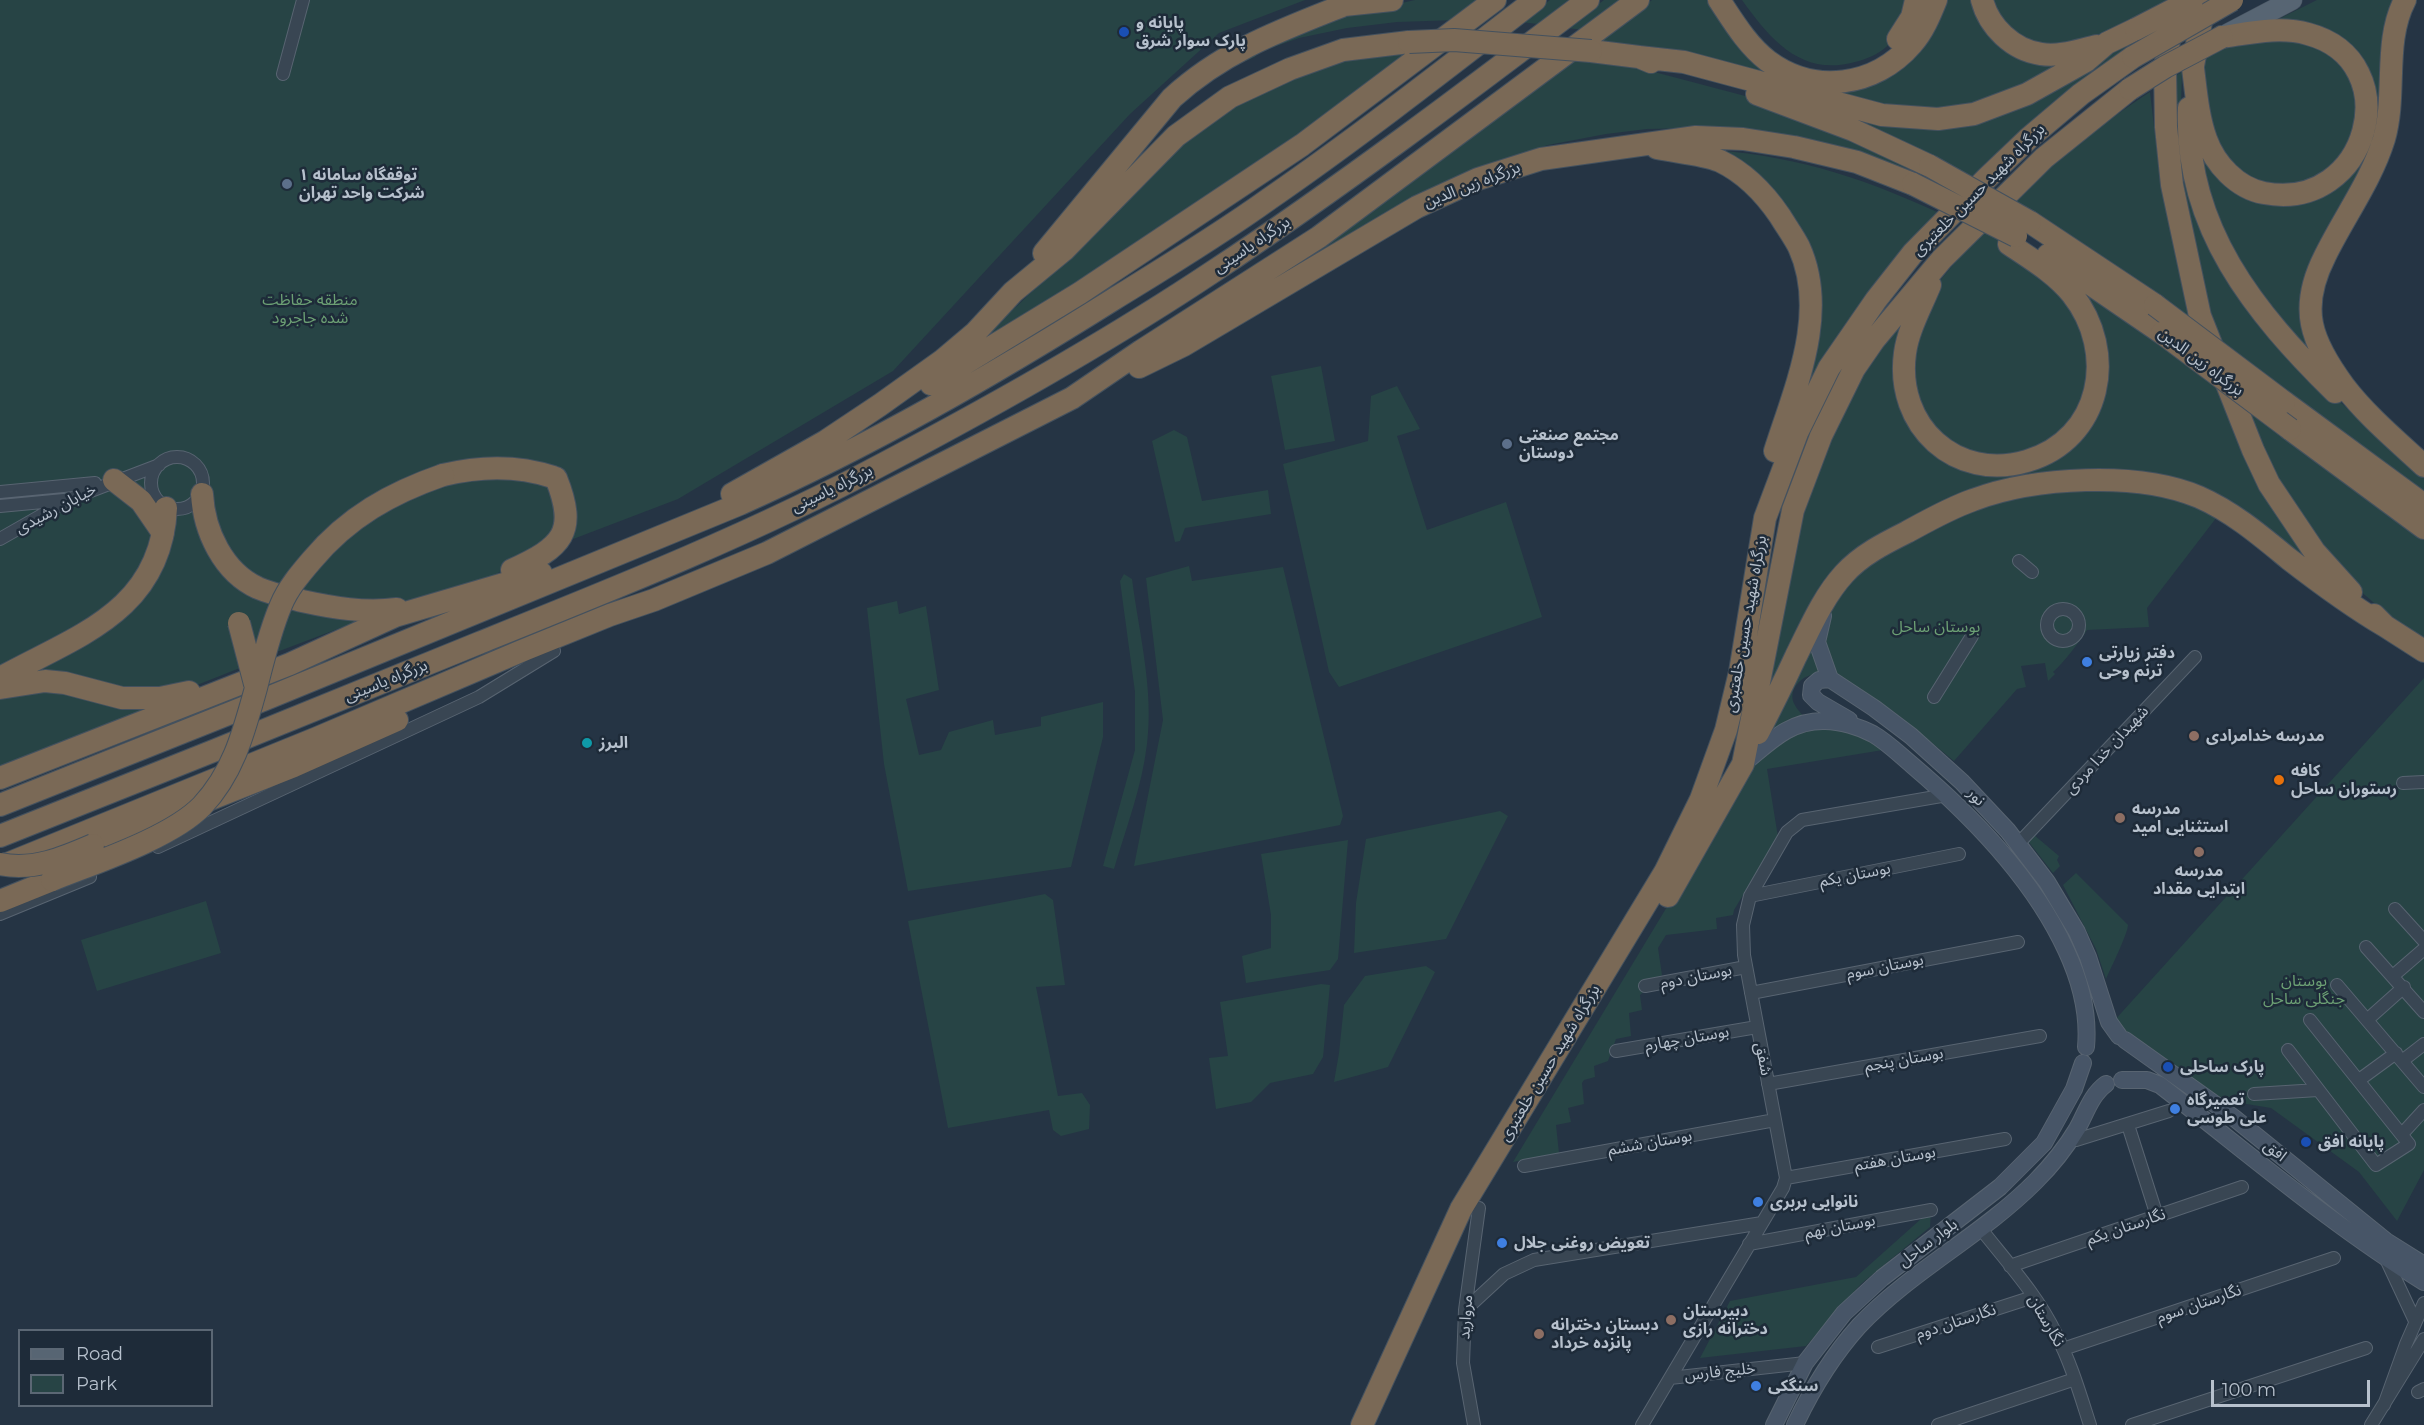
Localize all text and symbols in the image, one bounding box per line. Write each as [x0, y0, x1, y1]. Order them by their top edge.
place label: پایانه و پارک‌ سوار شرق [1136, 13, 1246, 51]
marker: پایانه و پارک‌ سوار شرق [1117, 25, 1131, 39]
street label: بزرگراه شهید حسین خلعتبری [1909, 120, 2049, 260]
street label: بزرگراه زین الدین [1421, 158, 1523, 212]
place label: توقفگاه سامانه ۱ شرکت واحد تهران [299, 165, 425, 203]
marker: توقفگاه سامانه ۱ شرکت واحد تهران [280, 177, 294, 191]
street label: بزرگراه یاسینی [1210, 212, 1294, 278]
park label: منطقه حفاظت شده جاجرود [262, 290, 358, 328]
street label: بزرگراه زین الدین [2155, 324, 2247, 400]
place label: مجتمع صنعتی دوستان [1519, 425, 1619, 463]
marker: مجتمع صنعتی دوستان [1500, 437, 1514, 451]
street label: بزرگراه یاسینی [788, 461, 876, 517]
street label: خیابان رشیدی [12, 480, 100, 538]
street label: بزرگراه شهید حسین خلعتبری [1721, 534, 1771, 714]
park label: بوستان ساحل [1892, 617, 1980, 637]
place label: دفتر زیارتی ترنم وحی [2099, 643, 2175, 681]
marker: دفتر زیارتی ترنم وحی [2080, 655, 2094, 669]
street label: بزرگراه یاسینی [342, 656, 430, 706]
street label: شهیدان خدا مردی [2061, 702, 2153, 798]
place label: مدرسه خدامرادی [2206, 726, 2325, 746]
marker: مدرسه خدامرادی [2187, 729, 2201, 743]
place label: البرز [599, 733, 628, 753]
marker: البرز [580, 736, 594, 750]
place label: کافه رستوران ساحل [2291, 761, 2397, 799]
marker: کافه رستوران ساحل [2272, 773, 2286, 787]
street label: نور [1963, 784, 1989, 810]
place label: مدرسه استثنایی امید [2132, 799, 2228, 837]
marker: مدرسه استثنایی امید [2113, 811, 2127, 825]
marker: مدرسه ابتدایی مقداد [2192, 845, 2206, 859]
street label: بوستان یکم [1818, 859, 1892, 891]
place label: مدرسه ابتدایی مقداد [2153, 861, 2245, 899]
street label: بوستان سوم [1845, 950, 1925, 984]
street label: بوستان دوم [1658, 961, 1734, 993]
park label: بوستان جنگلی ساحل [2263, 971, 2345, 1009]
street label: بزرگراه شهید حسین خلعتبری [1496, 981, 1604, 1145]
street label: بوستان چهارم [1643, 1022, 1731, 1056]
street label: شفق [1750, 1041, 1776, 1077]
street label: بوستان پنجم [1863, 1044, 1945, 1076]
place label: پارک ساحلی [2180, 1057, 2264, 1077]
marker: پارک ساحلی [2161, 1060, 2175, 1074]
place label: تعمیرگاه علی طوسی [2187, 1090, 2267, 1128]
marker: تعمیرگاه علی طوسی [2168, 1102, 2182, 1116]
street label: بوستان ششم [1606, 1126, 1694, 1160]
place label: پایانه افق [2318, 1132, 2384, 1152]
marker: پایانه افق [2299, 1135, 2313, 1149]
street label: افق [2260, 1136, 2290, 1166]
street label: بوستان هفتم [1853, 1142, 1937, 1176]
place label: نانوایی بربری [1770, 1192, 1858, 1212]
marker: نانوایی بربری [1751, 1195, 1765, 1209]
street label: نگارستان یکم [2084, 1204, 2168, 1250]
street label: بوستان نهم [1803, 1211, 1877, 1243]
street label: بلوار ساحل [1895, 1215, 1961, 1271]
place label: تعویض روغنی جلال [1514, 1233, 1650, 1253]
marker: تعویض روغنی جلال [1495, 1236, 1509, 1250]
street label: نگارستان سوم [2154, 1280, 2244, 1328]
street label: نگارستان [2024, 1292, 2068, 1350]
street label: مروارید [1455, 1294, 1477, 1340]
street label: نگارستان دوم [1913, 1300, 1999, 1344]
place label: دبیرستان دخترانه رازی [1683, 1301, 1768, 1339]
marker: دبیرستان دخترانه رازی [1664, 1313, 1678, 1327]
place label: دبستان دخترانه پانزده خرداد [1551, 1315, 1659, 1353]
marker: دبستان دخترانه پانزده خرداد [1532, 1327, 1546, 1341]
legend [18, 1329, 213, 1407]
text: Road [76, 1343, 123, 1365]
street label: خلیج فارس [1684, 1359, 1756, 1385]
scale bar [2214, 1368, 2373, 1406]
text: Park [76, 1373, 117, 1395]
place label: سنگکی [1768, 1376, 1818, 1396]
marker: سنگکی [1749, 1379, 1763, 1393]
text: 100 m [2222, 1379, 2276, 1401]

